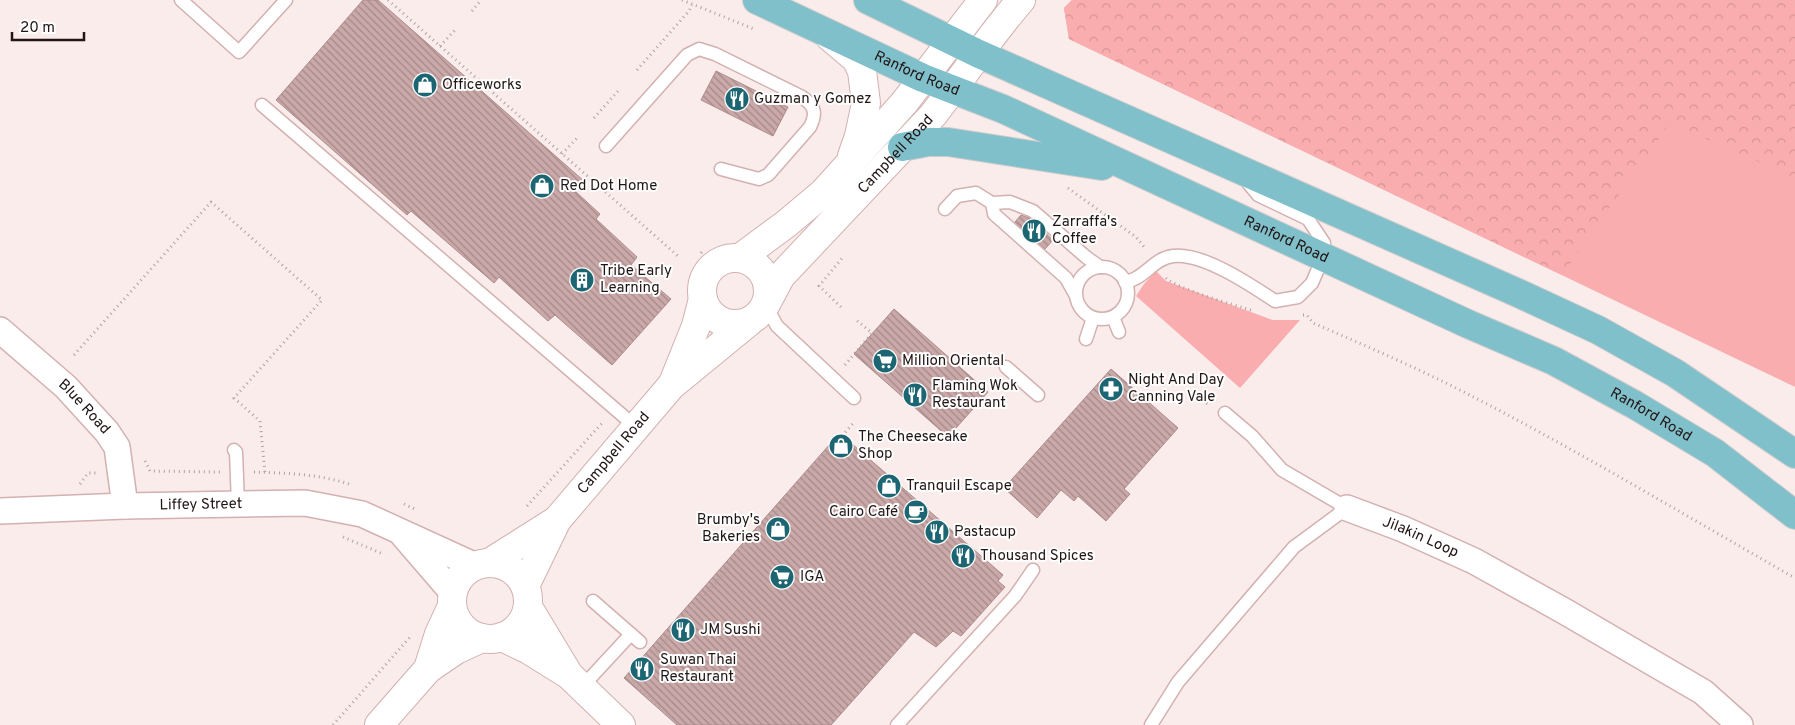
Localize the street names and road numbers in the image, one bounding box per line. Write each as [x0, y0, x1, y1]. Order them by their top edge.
street label: Ranford Road [871, 47, 962, 101]
street label: Campbell Road [854, 111, 938, 198]
street label: Ranford Road [1240, 212, 1332, 268]
street label: Blue Road [54, 375, 114, 439]
street label: Ranford Road [1607, 384, 1695, 446]
street label: Campbell Road [573, 408, 654, 498]
street label: Liffey Street [159, 495, 242, 515]
street label: Jilakin Loop [1380, 513, 1462, 562]

